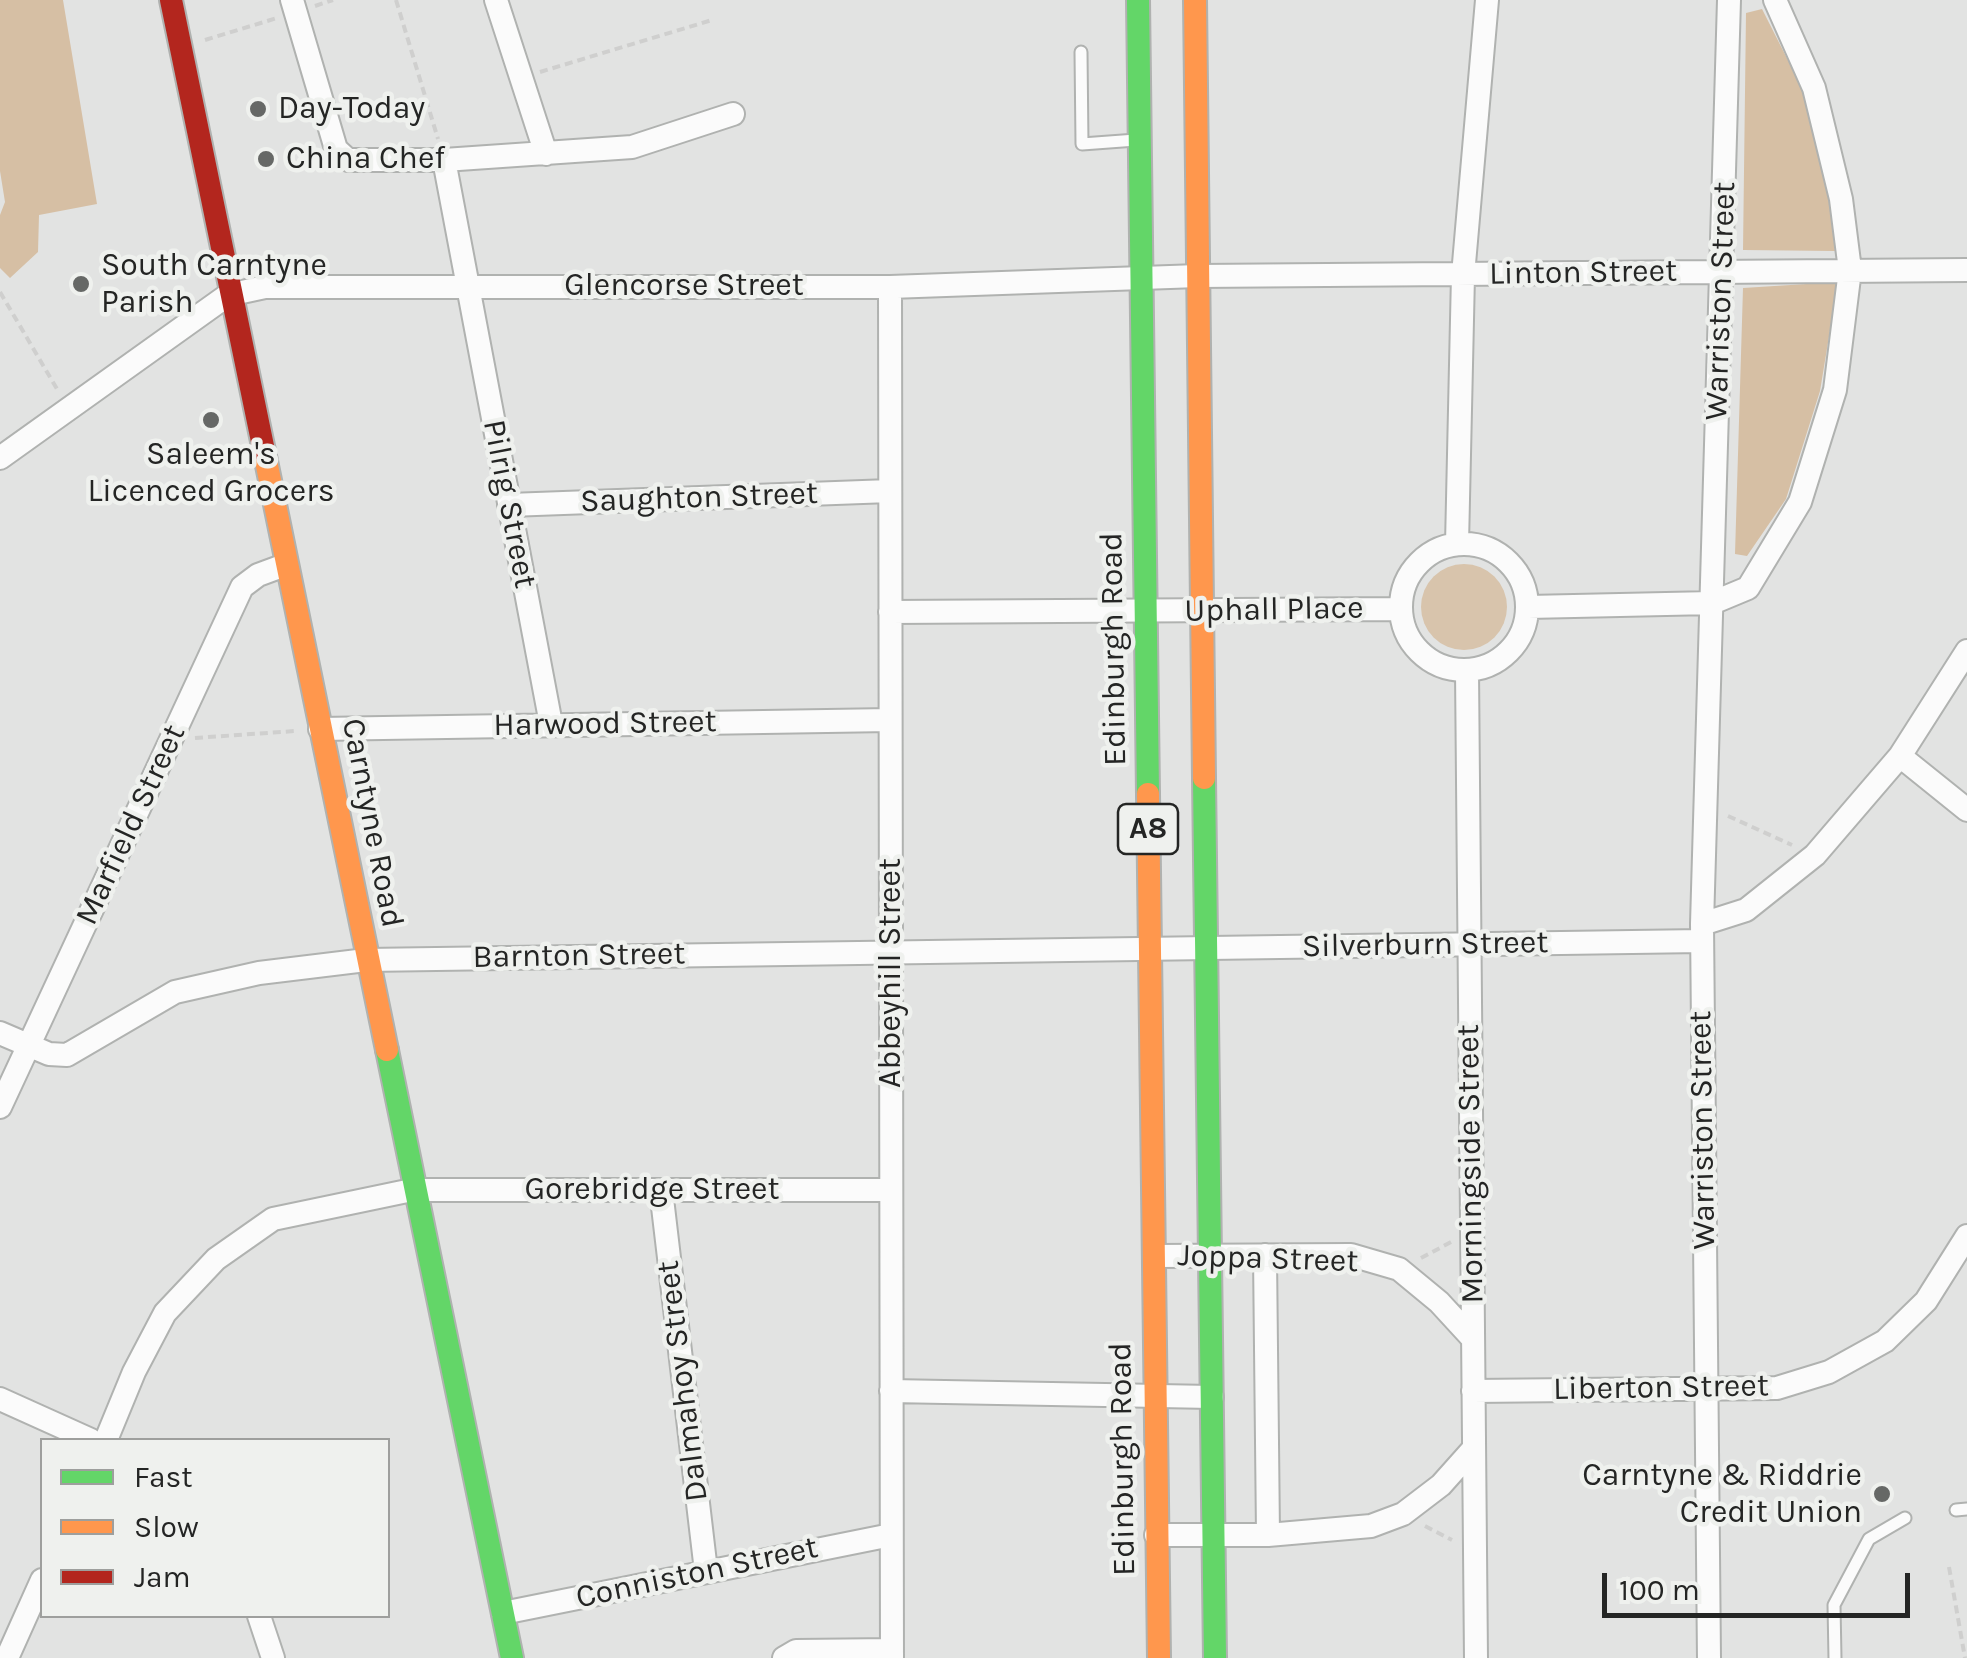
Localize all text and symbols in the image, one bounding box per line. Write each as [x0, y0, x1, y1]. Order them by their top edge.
place label: Day-Today [278, 90, 425, 128]
marker: Day-Today [247, 98, 269, 120]
place label: China Chef [286, 140, 445, 178]
marker: China Chef [255, 148, 277, 170]
street label: Warriston Street [1698, 181, 1744, 421]
place label: South Carntyne Parish [101, 247, 327, 322]
street label: Linton Street [1489, 252, 1677, 294]
street label: Glencorse Street [564, 267, 804, 305]
marker: South Carntyne Parish [70, 273, 92, 295]
marker: Saleem's Licenced Grocers [200, 409, 222, 431]
street label: Pilrig Street [474, 416, 544, 592]
place label: Saleem's Licenced Grocers [87, 436, 335, 511]
street label: Saughton Street [579, 475, 819, 521]
street label: Edinburgh Road [1093, 532, 1135, 766]
street label: Uphall Place [1184, 589, 1364, 631]
street label: Harwood Street [493, 703, 717, 745]
street label: Carntyne Road [333, 715, 411, 931]
street label: Marfield Street [68, 719, 194, 931]
road number: A8 [1118, 804, 1178, 854]
street label: Abbeyhill Street [872, 858, 910, 1088]
street label: Silverburn Street [1301, 924, 1549, 966]
street label: Barnton Street [472, 935, 686, 977]
street label: Warriston Street [1682, 1010, 1724, 1250]
street label: Morningside Street [1449, 1024, 1493, 1304]
street label: Gorebridge Street [524, 1171, 780, 1209]
street label: Joppa Street [1177, 1237, 1359, 1281]
street label: Dalmahoy Street [649, 1258, 717, 1504]
street label: Edinburgh Road [1102, 1342, 1144, 1576]
street label: Liberton Street [1553, 1367, 1769, 1409]
legend [40, 1438, 390, 1618]
place label: Carntyne & Riddrie Credit Union [1582, 1457, 1862, 1532]
text: Fast [134, 1459, 193, 1495]
marker: Carntyne & Riddrie Credit Union [1871, 1483, 1893, 1505]
text: Slow [134, 1509, 199, 1545]
street label: Conniston Street [573, 1529, 821, 1617]
scale bar [1607, 1553, 1914, 1615]
text: Jam [134, 1559, 191, 1595]
text: 100 m [1619, 1572, 1700, 1608]

